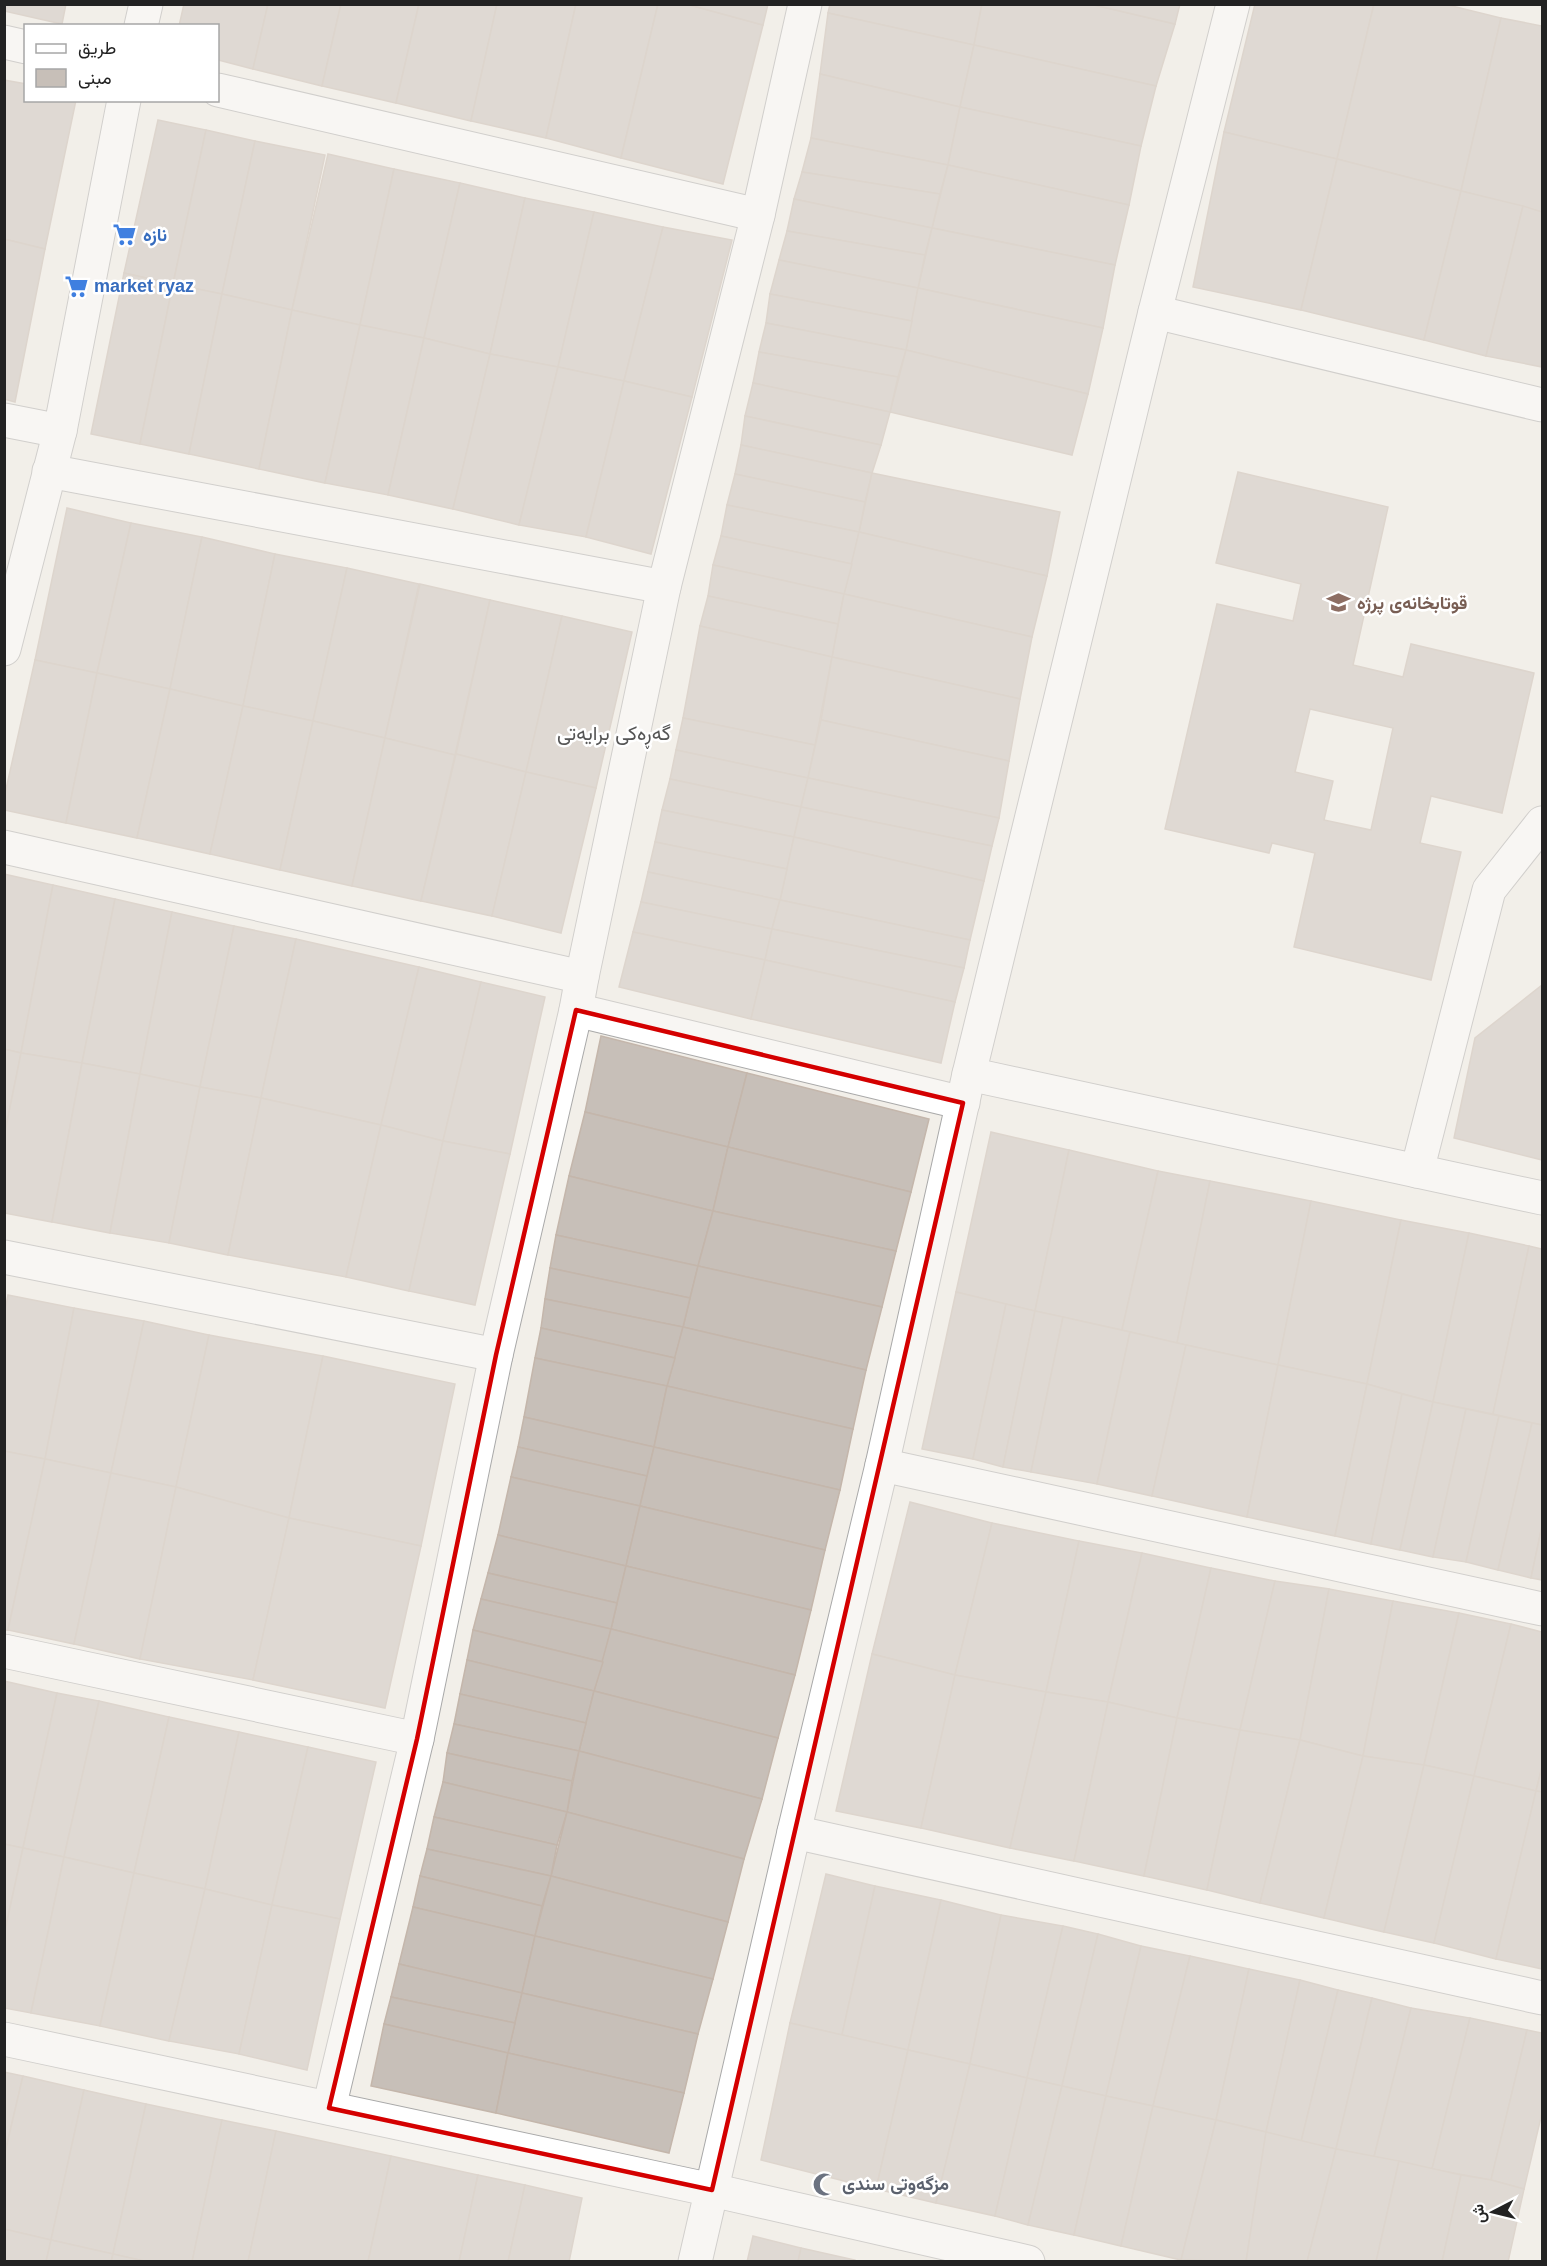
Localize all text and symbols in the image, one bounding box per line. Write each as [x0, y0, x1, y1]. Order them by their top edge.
legend [24, 24, 219, 102]
text: طريق [78, 38, 116, 59]
text: مبنى [78, 68, 112, 89]
supermarket icon: نازە [112, 222, 138, 248]
place label: نازە [143, 225, 167, 246]
supermarket icon: market ryaz [63, 273, 89, 299]
place label: market ryaz [94, 276, 194, 296]
school or university icon: قوتابخانەی پرژە [1326, 590, 1352, 616]
place label: قوتابخانەی پرژە [1357, 593, 1467, 615]
district label: گەڕەکی برایەتی [557, 722, 671, 749]
mosque icon: مزگەوتی سندی [811, 2171, 837, 2197]
place label: مزگەوتی سندی [842, 2174, 949, 2195]
north arrow [1463, 2182, 1523, 2242]
text: ش [1469, 2203, 1489, 2224]

